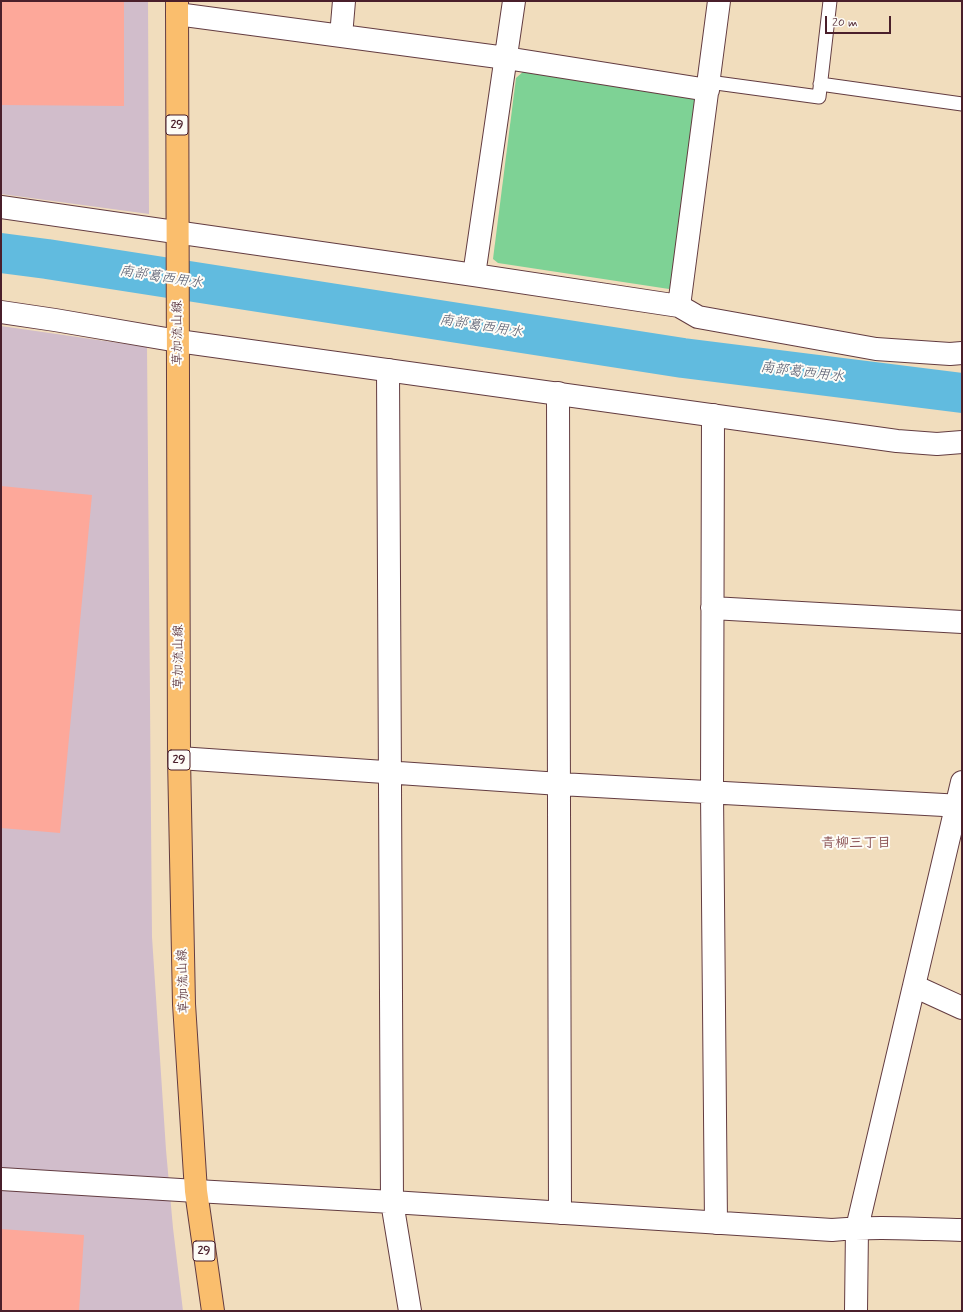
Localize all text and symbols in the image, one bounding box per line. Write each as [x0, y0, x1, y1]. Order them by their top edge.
scale bar [827, 8, 893, 34]
text: 20 m [832, 15, 858, 31]
road number: 29 [166, 115, 188, 135]
water label: 南部葛西用水 [118, 263, 204, 293]
street label: 草加流山線 [170, 301, 186, 365]
water label: 南部葛西用水 [438, 312, 524, 342]
water label: 南部葛西用水 [759, 360, 845, 386]
street label: 草加流山線 [171, 625, 187, 689]
road number: 29 [168, 750, 190, 770]
district label: 青柳三丁目 [821, 836, 891, 852]
street label: 草加流山線 [175, 948, 193, 1014]
road number: 29 [193, 1241, 215, 1261]

